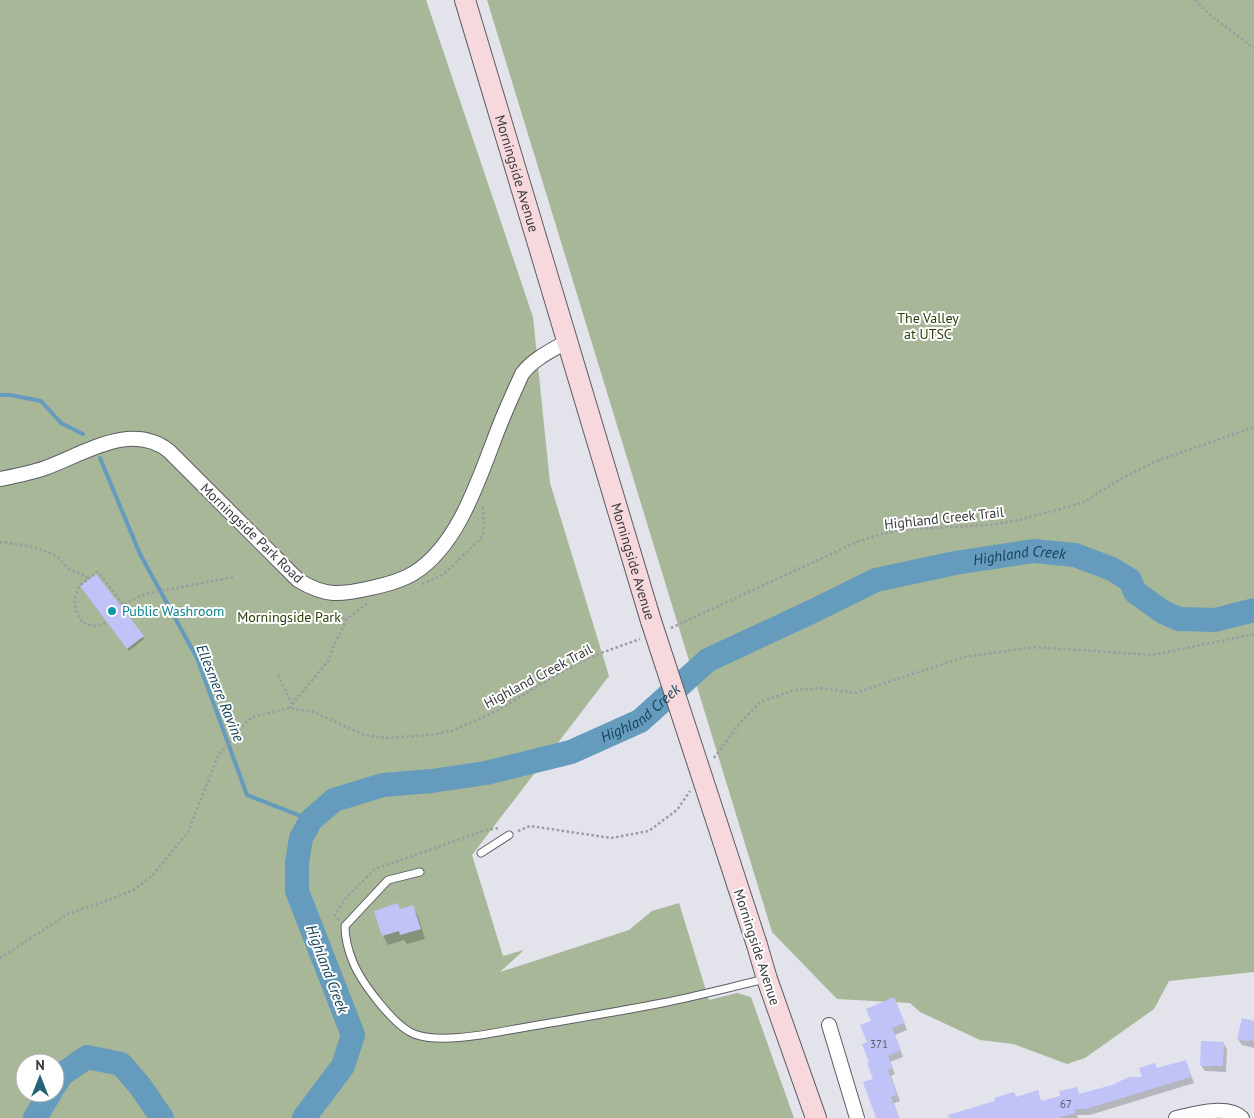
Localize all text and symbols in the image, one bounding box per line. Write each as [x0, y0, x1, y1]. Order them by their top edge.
street label: Morningside Avenue [491, 113, 543, 234]
park label: The Valley at UTSC [897, 309, 959, 343]
street label: Morningside Park Road [197, 479, 307, 587]
street label: Morningside Avenue [607, 501, 659, 622]
street label: Highland Creek Trail [883, 503, 1005, 533]
water label: Highland Creek [972, 541, 1068, 569]
place label: Public Washroom [122, 602, 224, 620]
marker: Public Washroom [106, 605, 118, 617]
park label: Morningside Park [237, 608, 341, 626]
street label: Highland Creek Trail [481, 640, 595, 712]
water label: Ellesmere Ravine [192, 641, 249, 744]
water label: Highland Creek [597, 679, 685, 747]
street label: Morningside Avenue [730, 887, 784, 1007]
water label: Highland Creek [302, 922, 353, 1017]
house number: 371 [870, 1037, 888, 1051]
north arrow [15, 1053, 65, 1103]
text: N [35, 1056, 45, 1074]
house number: 67 [1060, 1097, 1072, 1111]

